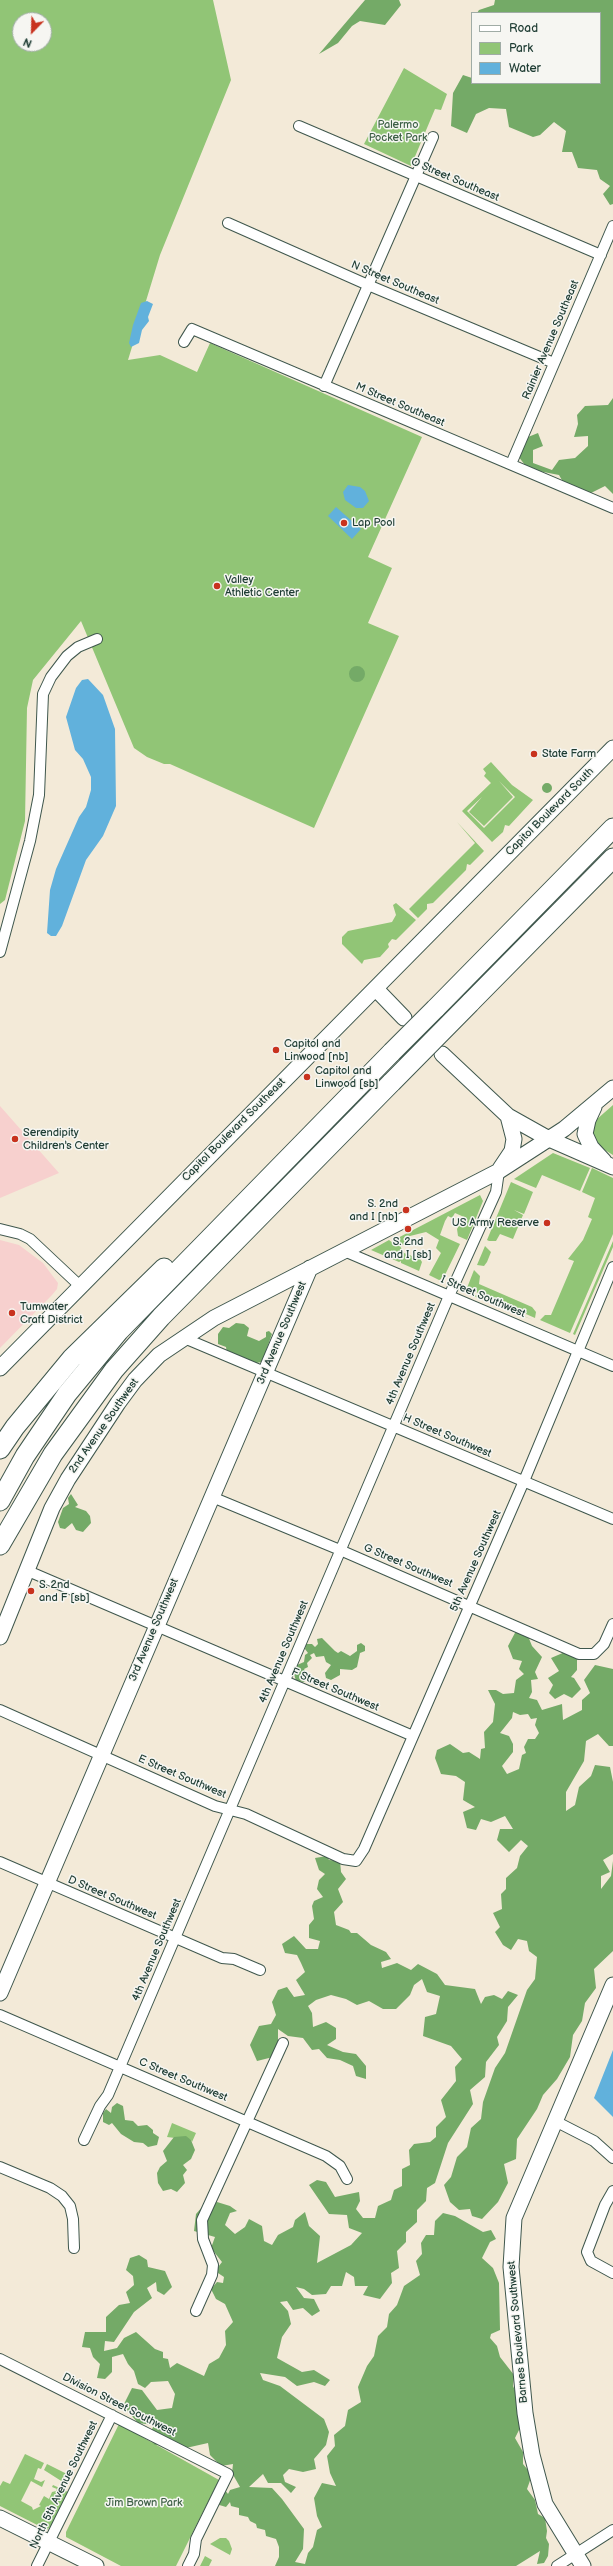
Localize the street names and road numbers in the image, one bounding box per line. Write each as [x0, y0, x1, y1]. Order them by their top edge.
street label: O Street Southeast [409, 155, 501, 205]
street label: N Street Southeast [349, 258, 441, 308]
street label: Rainier Avenue Southeast [520, 278, 582, 402]
street label: M Street Southeast [353, 380, 447, 430]
street label: Capitol Boulevard South [503, 765, 597, 859]
street label: Capitol Boulevard Southeast [180, 1076, 288, 1184]
street label: I Street Southwest [439, 1273, 527, 1321]
street label: 3rd Avenue Southwest [254, 1280, 310, 1386]
street label: 4th Avenue Southwest [383, 1301, 439, 1407]
street label: 2nd Avenue Southwest [66, 1376, 142, 1476]
street label: H Street Southwest [401, 1411, 493, 1461]
street label: 5th Avenue Southwest [448, 1508, 504, 1614]
street label: G Street Southwest [362, 1541, 454, 1591]
street label: 3rd Avenue Southwest [126, 1577, 182, 1683]
street label: 4th Avenue Southwest [256, 1599, 312, 1705]
street label: F Street Southwest [289, 1666, 381, 1714]
street label: E Street Southwest [136, 1752, 228, 1802]
street label: D Street Southwest [66, 1873, 158, 1923]
street label: 4th Avenue Southwest [129, 1897, 185, 2003]
street label: C Street Southwest [137, 2055, 229, 2105]
street label: Barnes Boulevard Southwest [505, 2260, 531, 2404]
street label: Division Street Southwest [60, 2371, 178, 2439]
street label: North 5th Avenue Southwest [27, 2419, 101, 2551]

